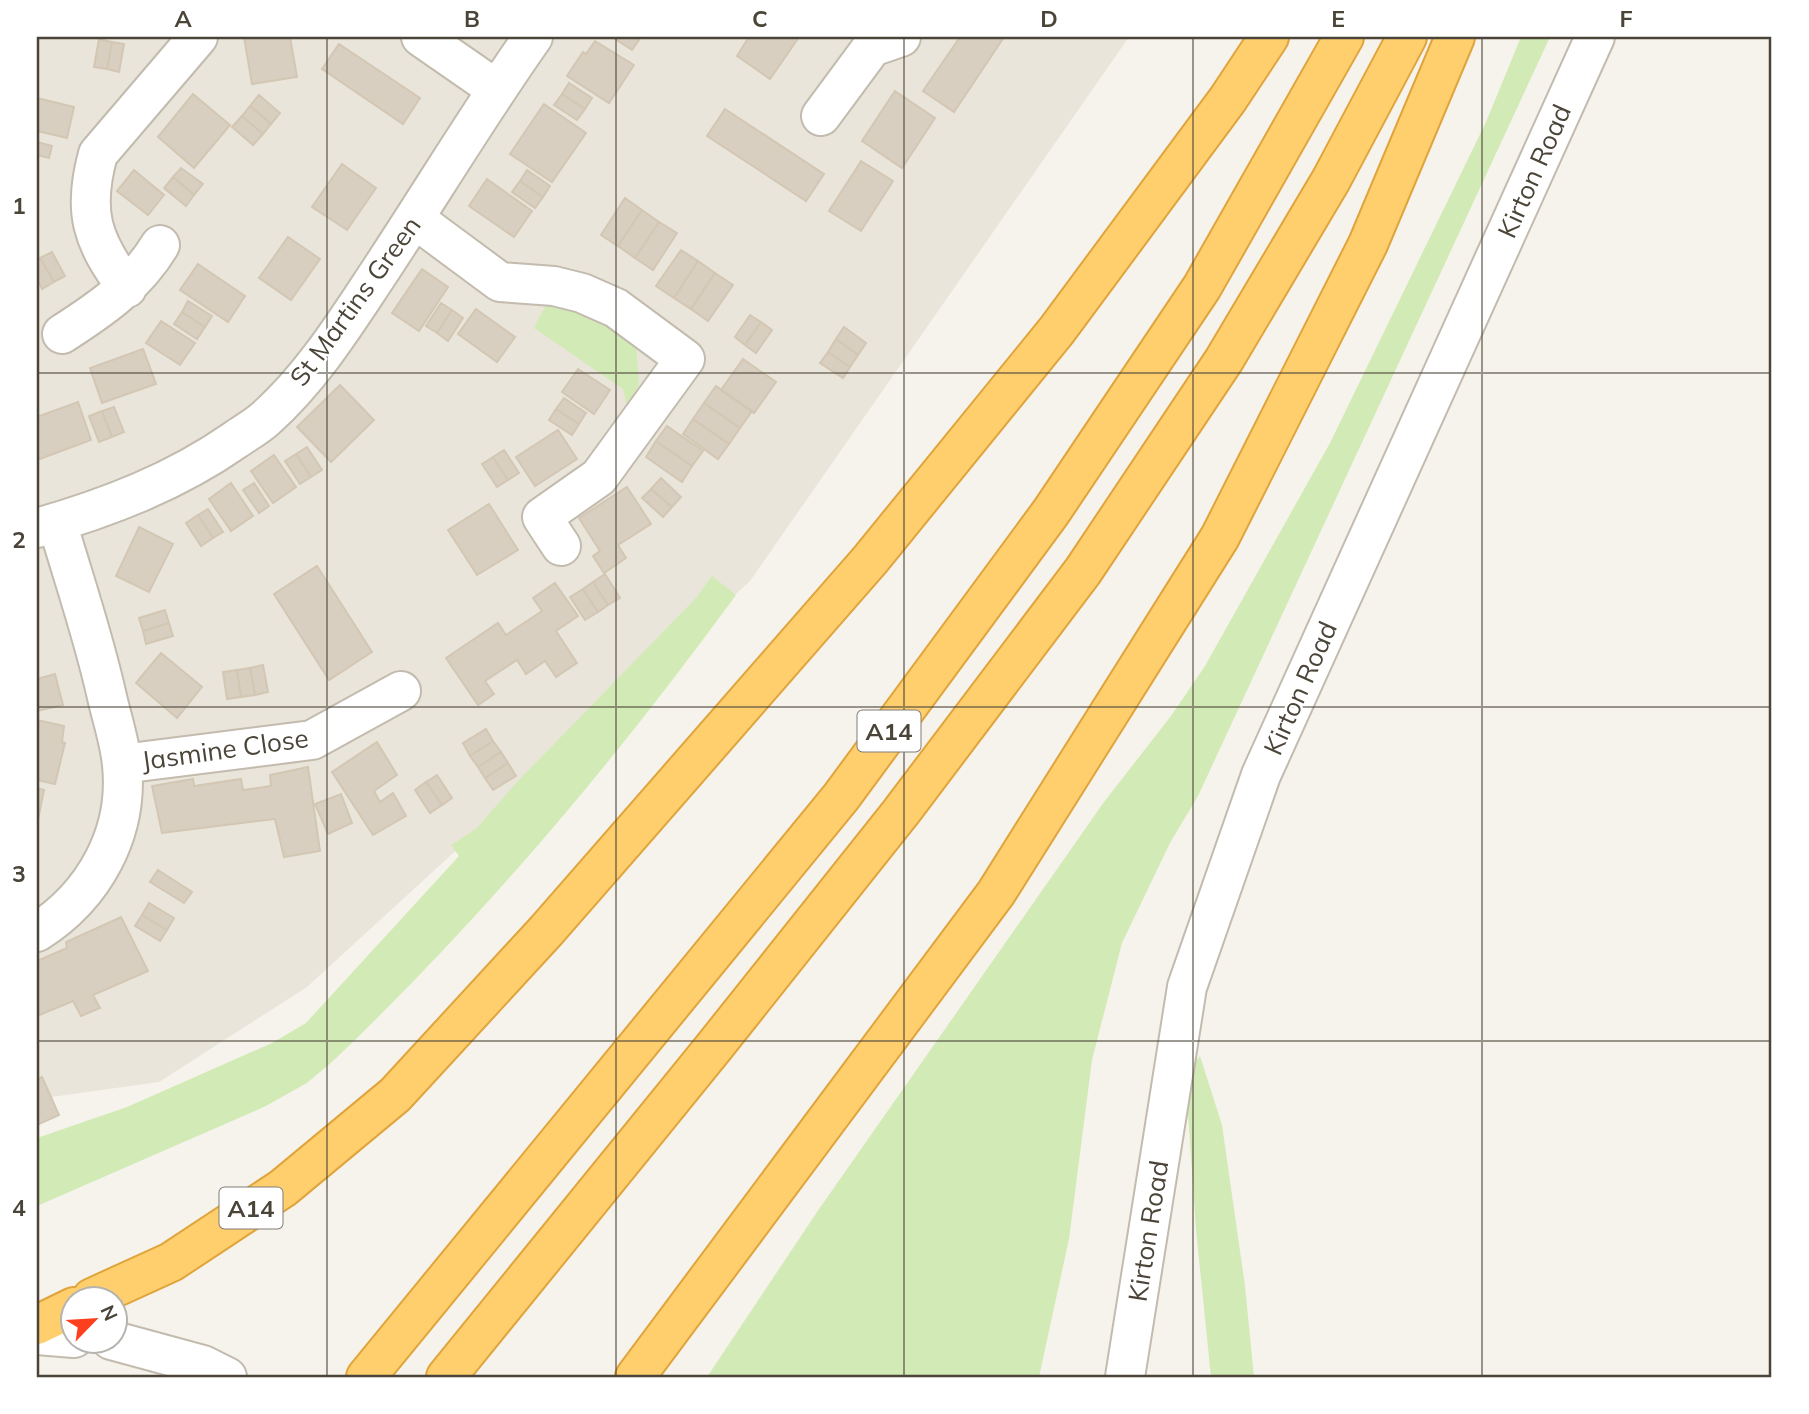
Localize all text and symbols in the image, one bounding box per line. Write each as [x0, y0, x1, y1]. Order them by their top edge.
text: A [174, 4, 192, 33]
text: B [464, 4, 480, 33]
text: C [752, 4, 768, 33]
text: D [1040, 4, 1058, 33]
text: E [1331, 4, 1345, 33]
text: F [1619, 4, 1633, 33]
street label: Kirton Road [1490, 99, 1578, 243]
text: 1 [12, 191, 26, 220]
street label: St Martins Green [282, 210, 428, 392]
text: 2 [12, 525, 26, 554]
street label: Kirton Road [1256, 616, 1344, 760]
road number: A14 [858, 710, 920, 752]
street label: Jasmine Close [139, 721, 311, 777]
text: 3 [12, 859, 26, 888]
street label: Kirton Road [1121, 1158, 1175, 1304]
road number: A14 [219, 1188, 282, 1228]
text: 4 [12, 1193, 26, 1222]
north arrow [60, 1284, 130, 1354]
text: N [95, 1301, 123, 1324]

